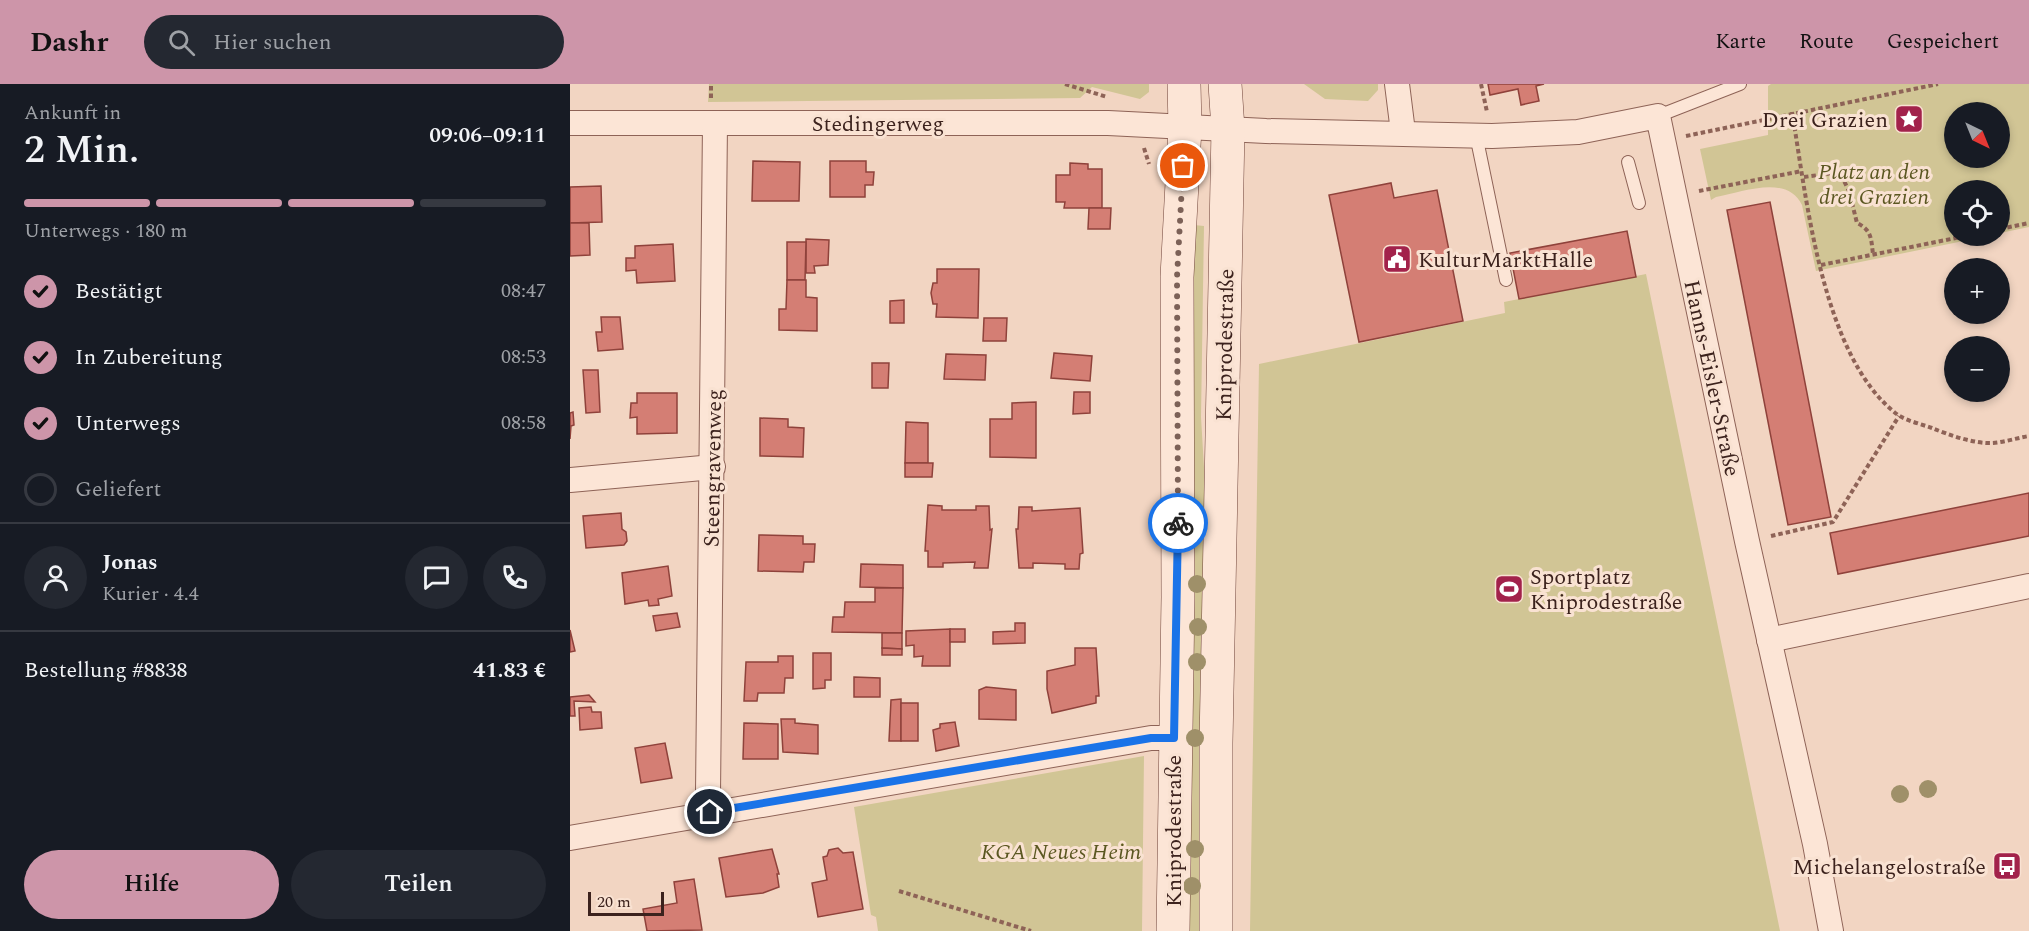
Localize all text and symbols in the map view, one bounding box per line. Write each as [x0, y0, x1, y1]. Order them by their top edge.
search box [144, 15, 564, 69]
text: Dashr [30, 21, 108, 64]
icon: search [165, 26, 198, 59]
text: Hier suchen [213, 26, 332, 59]
text: Karte [1715, 26, 1766, 58]
text: Route [1799, 26, 1854, 58]
text: Gespeichert [1887, 26, 1999, 58]
text: Ankunft in [24, 98, 121, 128]
north arrow [1944, 102, 2010, 168]
map controls [1944, 102, 2010, 402]
place icon: Drei Grazien [1893, 103, 1925, 135]
place label: Drei Grazien [1762, 104, 1888, 137]
street label: Stedingerweg [812, 108, 944, 141]
text: 09:06–09:11 [429, 119, 546, 152]
text: 2 Min. [24, 121, 139, 180]
pin [1157, 140, 1208, 191]
icon: bag [1166, 149, 1199, 182]
park label: Platz an den drei Grazien [1818, 156, 1930, 214]
button: locate [1944, 180, 2010, 246]
text: Unterwegs · 180 m [24, 216, 187, 246]
public building icon: KulturMarktHalle [1381, 243, 1413, 275]
place label: KulturMarktHalle [1418, 244, 1593, 277]
button: + [1944, 258, 2010, 324]
street label: Kniprodestraße [1208, 269, 1243, 422]
icon: check [24, 275, 57, 308]
text: Bestätigt [75, 275, 163, 308]
text: 08:47 [501, 276, 546, 306]
street label: Hanns-Eisler-Straße [1675, 277, 1748, 480]
button: − [1944, 336, 2010, 402]
icon: check [24, 341, 57, 374]
text: In Zubereitung [75, 341, 223, 374]
text: 08:53 [501, 342, 546, 372]
street label: Steengravenweg [696, 389, 731, 547]
icon: check [24, 407, 57, 440]
text: Unterwegs [75, 407, 181, 440]
text: 08:58 [501, 408, 546, 438]
text: Geliefert [75, 473, 161, 506]
courier [1148, 493, 1208, 553]
icon: bike [1162, 507, 1195, 540]
button: person [24, 546, 87, 609]
text: Jonas [102, 546, 158, 579]
button: chat [405, 546, 468, 609]
button: phone [483, 546, 546, 609]
place label: Sportplatz Kniprodestraße [1530, 561, 1682, 619]
sports icon: Sportplatz Kniprodestraße [1493, 573, 1525, 605]
text: Kurier · 4.4 [102, 579, 199, 609]
text: Bestellung #8838 [24, 654, 188, 687]
text: 41.83 € [473, 654, 546, 687]
street label: Kniprodestraße [1158, 755, 1191, 907]
pin [684, 786, 735, 837]
icon: home [693, 795, 726, 828]
park label: KGA Neues Heim [981, 836, 1141, 869]
button: Hilfe [24, 850, 279, 919]
button: Teilen [291, 850, 546, 919]
bus stop icon: Michelangelostraße [1991, 850, 2023, 882]
place label: Michelangelostraße [1792, 851, 1986, 884]
scale bar [588, 889, 664, 916]
text: 20 m [597, 890, 631, 914]

